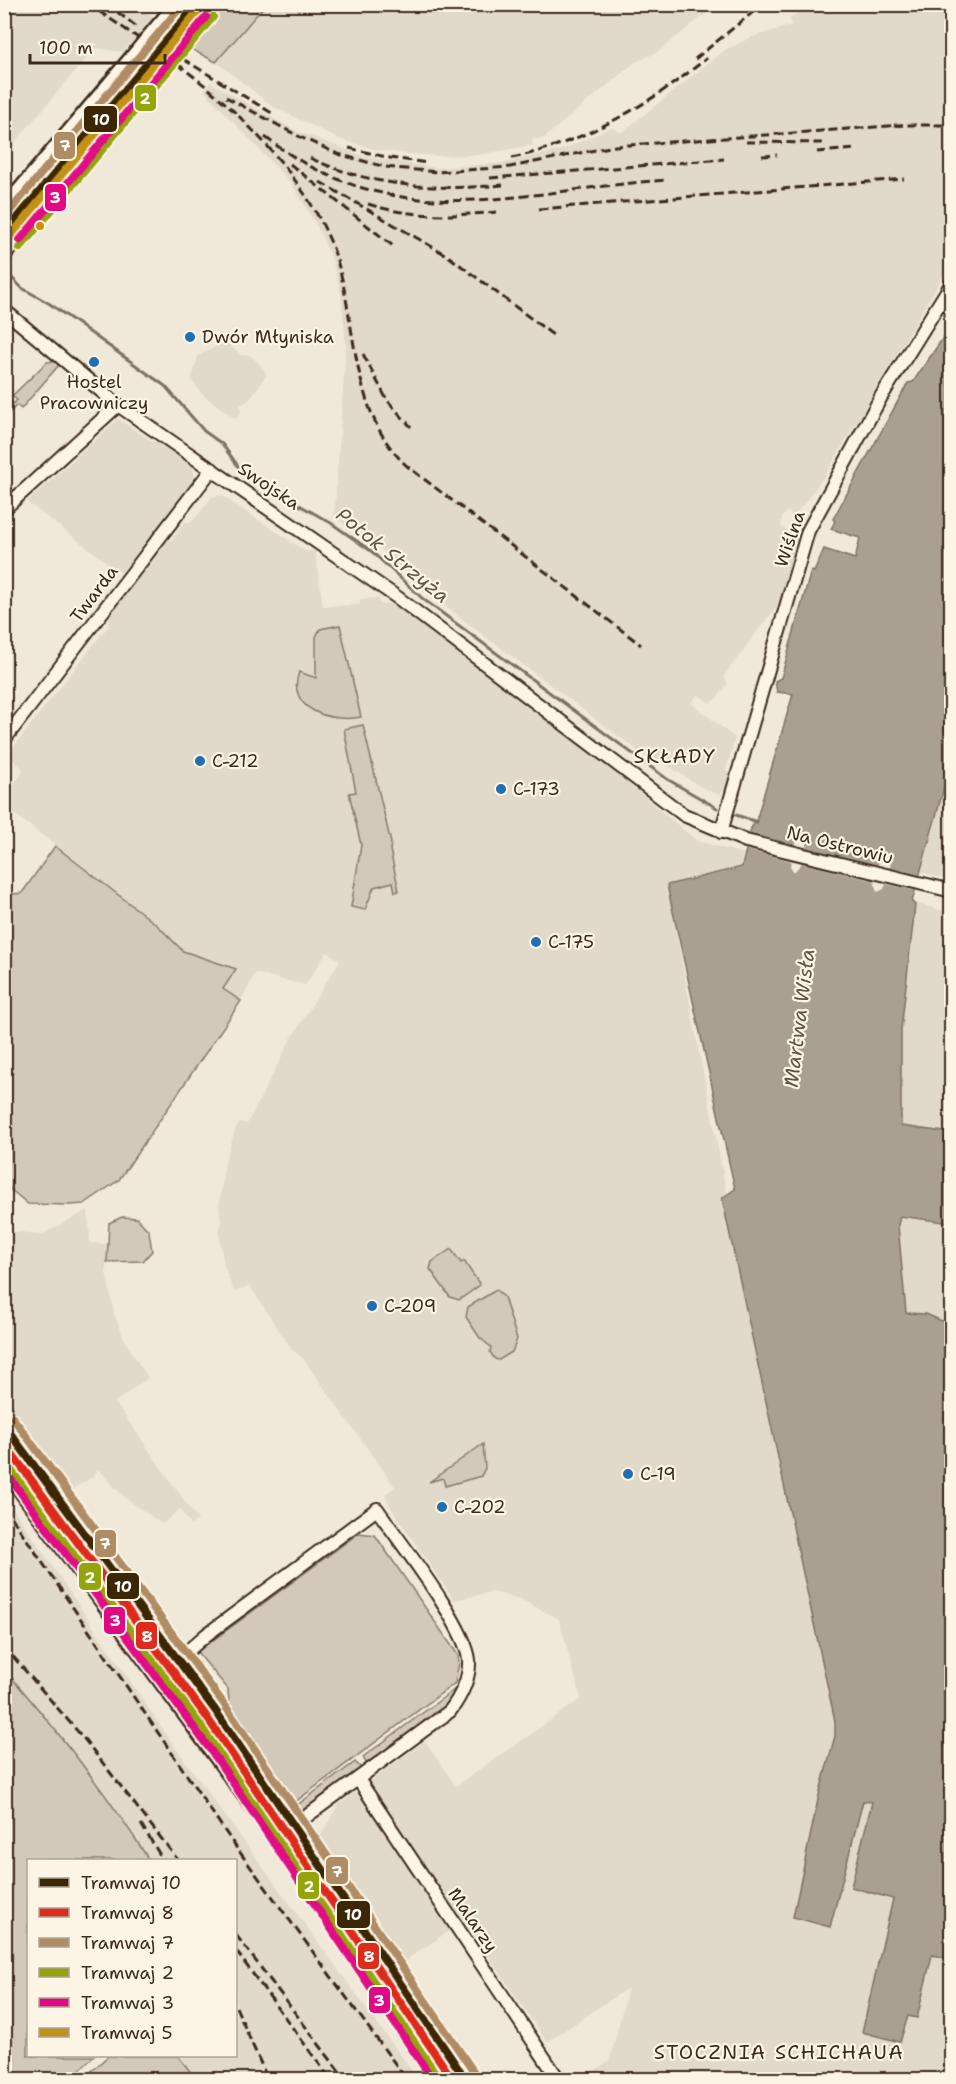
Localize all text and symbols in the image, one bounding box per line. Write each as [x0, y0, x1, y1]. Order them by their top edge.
scale bar [30, 27, 165, 65]
text: 100 m [39, 36, 93, 60]
line badge: 2 [134, 84, 157, 112]
text: 2 [139, 88, 151, 109]
line badge: 10 [83, 105, 118, 133]
text: 10 [92, 109, 110, 130]
line badge: 7 [53, 131, 76, 160]
text: 7 [59, 135, 71, 156]
line badge: 3 [44, 183, 67, 212]
text: 3 [49, 187, 61, 208]
unlabelled marker [34, 220, 46, 232]
place label: Dwór Młyniska [202, 325, 334, 349]
marker: Dwór Młyniska [183, 330, 197, 344]
marker: Hostel Pracowniczy [87, 355, 101, 369]
place label: Hostel Pracowniczy [40, 370, 148, 415]
street label: Swojska [233, 457, 305, 515]
water label: Potok Strzyża [331, 501, 455, 609]
street label: Wiślna [769, 508, 811, 570]
street label: Twarda [65, 560, 123, 628]
district label: SKŁADY [633, 743, 717, 769]
place label: C-212 [212, 749, 259, 773]
marker: C-212 [193, 754, 207, 768]
place label: C-173 [513, 777, 560, 801]
marker: C-173 [494, 782, 508, 796]
street label: Na Ostrowiu [784, 820, 896, 870]
place label: C-175 [548, 930, 594, 954]
marker: C-175 [529, 935, 543, 949]
water label: Martwa Wisła [778, 947, 820, 1089]
place label: C-209 [384, 1294, 436, 1318]
marker: C-209 [365, 1299, 379, 1313]
place label: C-19 [640, 1462, 676, 1486]
marker: C-19 [621, 1467, 635, 1481]
place label: C-202 [454, 1495, 506, 1519]
marker: C-202 [435, 1500, 449, 1514]
line badge: 7 [94, 1529, 117, 1558]
text: 7 [99, 1533, 111, 1554]
line badge: 2 [78, 1562, 102, 1591]
text: 2 [84, 1567, 96, 1588]
line badge: 10 [106, 1572, 140, 1600]
text: 10 [114, 1576, 132, 1597]
line badge: 3 [103, 1606, 126, 1635]
text: 3 [109, 1610, 121, 1631]
line badge: 8 [135, 1621, 158, 1650]
text: 8 [141, 1626, 153, 1647]
line badge: 7 [325, 1856, 349, 1885]
legend [27, 1859, 237, 2057]
text: 7 [331, 1861, 343, 1882]
text: Tramwaj 10 [81, 1871, 181, 1895]
line badge: 2 [297, 1871, 320, 1900]
text: 2 [303, 1876, 315, 1897]
street label: Malarzy [443, 1883, 503, 1957]
line badge: 10 [336, 1900, 371, 1929]
text: Tramwaj 8 [81, 1901, 174, 1925]
text: 10 [344, 1904, 362, 1925]
text: Tramwaj 7 [81, 1931, 174, 1955]
line badge: 8 [357, 1942, 380, 1970]
text: 8 [363, 1946, 375, 1967]
text: Tramwaj 2 [81, 1961, 174, 1985]
line badge: 3 [368, 1986, 391, 2014]
text: 3 [373, 1990, 385, 2011]
text: Tramwaj 3 [81, 1991, 174, 2015]
text: Tramwaj 5 [81, 2021, 173, 2045]
district label: STOCZNIA SCHICHAUA [654, 2039, 904, 2065]

